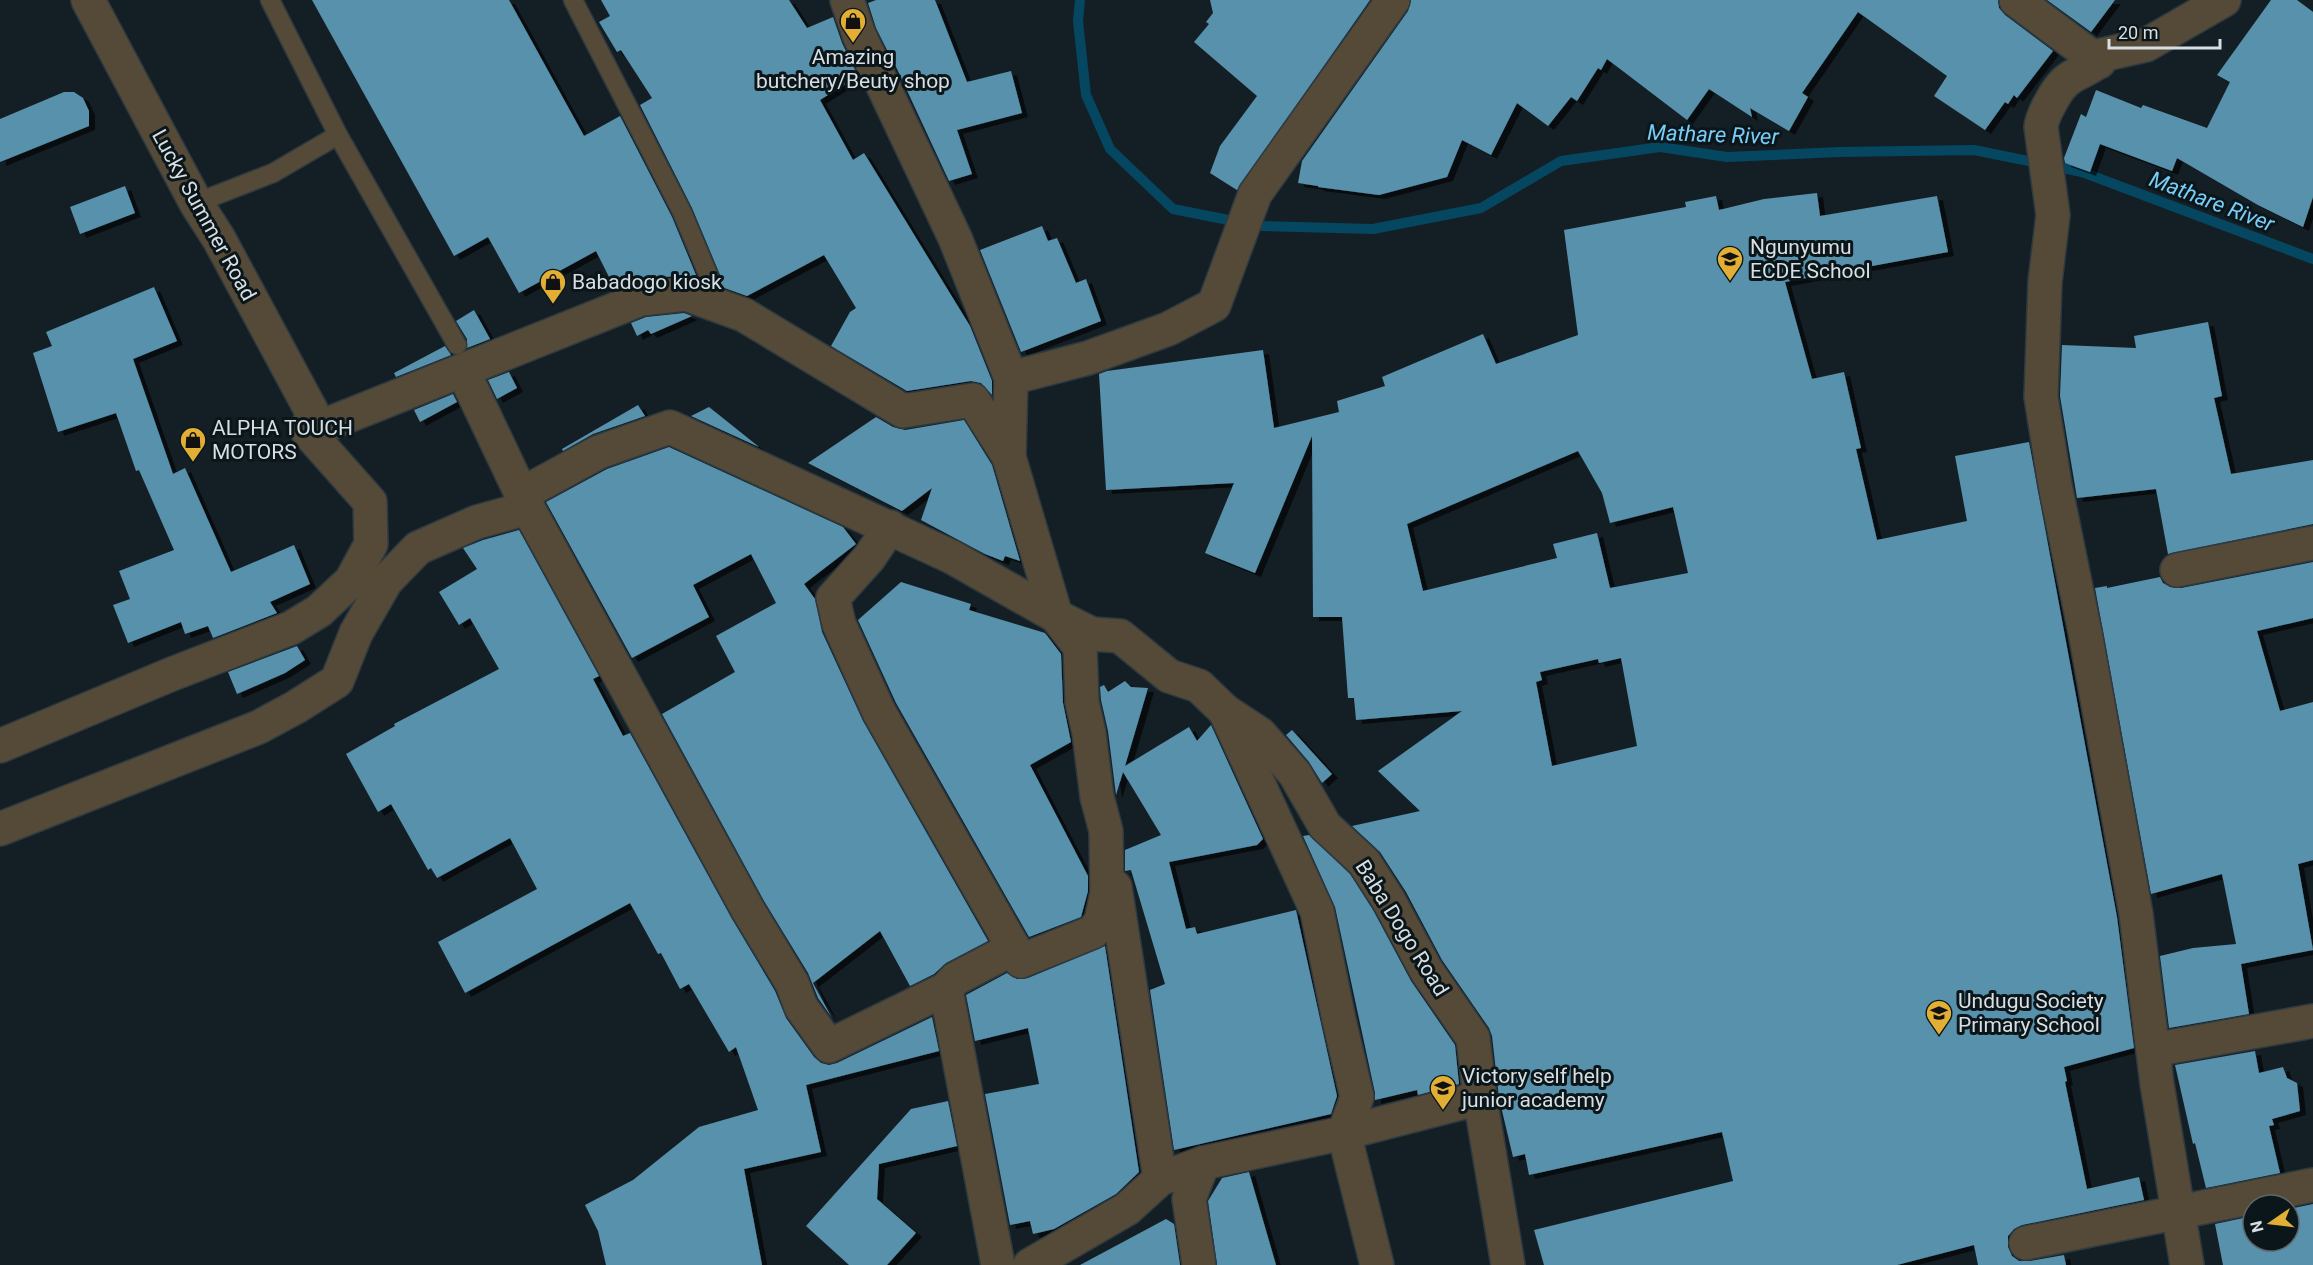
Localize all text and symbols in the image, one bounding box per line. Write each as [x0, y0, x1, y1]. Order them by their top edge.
shop icon: Amazing butchery/Beuty shop [838, 6, 868, 44]
scale bar [2109, 12, 2220, 50]
text: 20 m [2118, 22, 2158, 43]
place label: Amazing butchery/Beuty shop [756, 45, 950, 93]
water label: Mathare River [1647, 120, 1780, 149]
street label: Lucky Summer Road [147, 125, 261, 305]
water label: Mathare River [2146, 166, 2278, 237]
place label: Ngunyumu ECDE School [1750, 235, 1871, 283]
school or university icon: Ngunyumu ECDE School [1715, 244, 1745, 282]
shop icon: Babadogo kiosk [538, 267, 568, 305]
place label: Babadogo kiosk [572, 270, 722, 294]
place label: ALPHA TOUCH MOTORS [212, 416, 353, 464]
shop icon: ALPHA TOUCH MOTORS [178, 425, 208, 463]
street label: Baba Dogo Road [1351, 856, 1453, 1000]
place label: Undugu Society Primary School [1958, 989, 2104, 1037]
school or university icon: Undugu Society Primary School [1924, 998, 1954, 1036]
place label: Victory self help junior academy [1461, 1064, 1612, 1112]
school or university icon: Victory self help junior academy [1428, 1073, 1458, 1111]
north arrow [2241, 1193, 2301, 1253]
text: N [2246, 1219, 2268, 1234]

